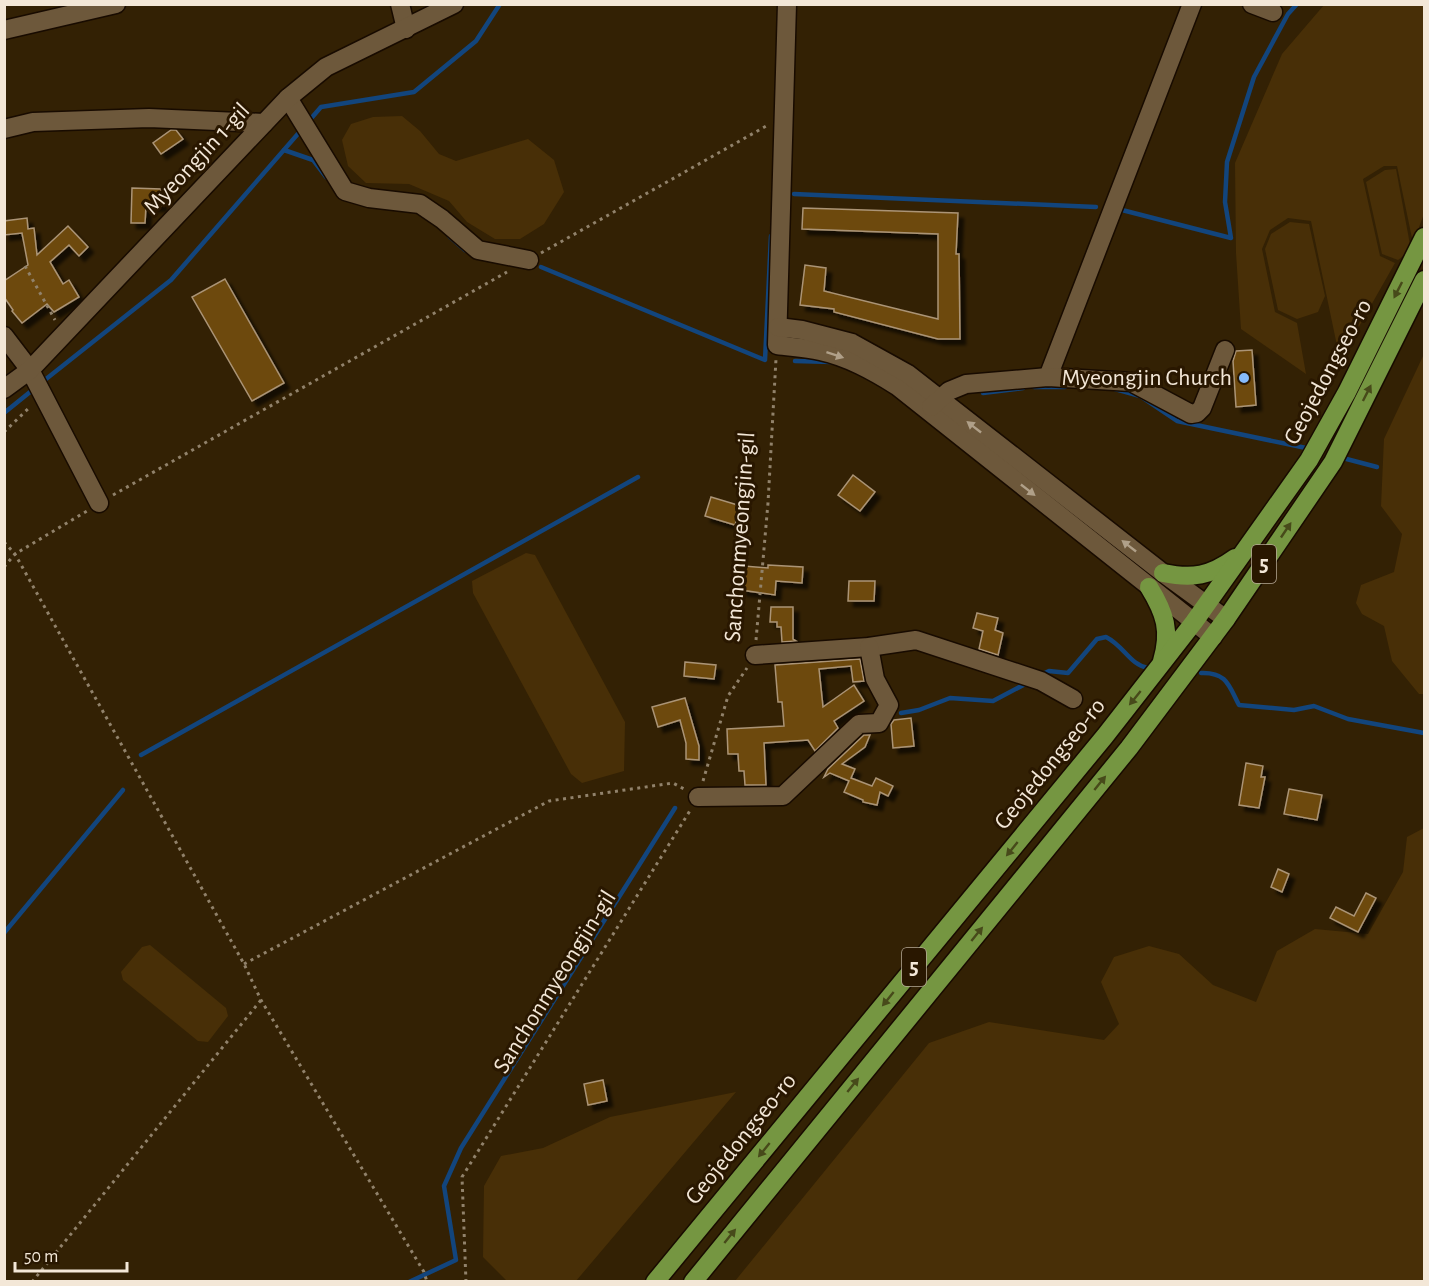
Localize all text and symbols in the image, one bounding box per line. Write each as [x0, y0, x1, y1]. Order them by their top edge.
street label: Myeongjin 1-gil [139, 99, 255, 219]
one-way arrow [1394, 281, 1403, 298]
street label: Geojedongseo-ro [1280, 295, 1376, 449]
one-way arrow [826, 351, 844, 360]
place label: Myeongjin Church [1062, 366, 1232, 390]
marker: Myeongjin Church [1237, 371, 1251, 385]
one-way arrow [1362, 384, 1372, 402]
one-way arrow [967, 421, 982, 433]
street label: Sanchonmyeongjin-gil [721, 431, 759, 643]
one-way arrow [1020, 484, 1036, 497]
one-way arrow [1280, 522, 1291, 538]
one-way arrow [1121, 541, 1136, 553]
road number: 5 [1252, 545, 1276, 583]
one-way arrow [1130, 690, 1142, 705]
street label: Geojedongseo-ro [990, 694, 1110, 834]
one-way arrow [1093, 776, 1106, 791]
one-way arrow [1006, 841, 1019, 856]
street label: Sanchonmyeongjin-gil [489, 886, 621, 1078]
one-way arrow [970, 926, 983, 942]
road number: 5 [902, 948, 926, 986]
one-way arrow [882, 991, 895, 1006]
street label: Geojedongseo-ro [681, 1069, 801, 1209]
one-way arrow [846, 1078, 859, 1093]
one-way arrow [758, 1142, 771, 1157]
one-way arrow [723, 1228, 736, 1244]
scale bar [15, 1235, 128, 1273]
text: 50 m [24, 1248, 58, 1266]

